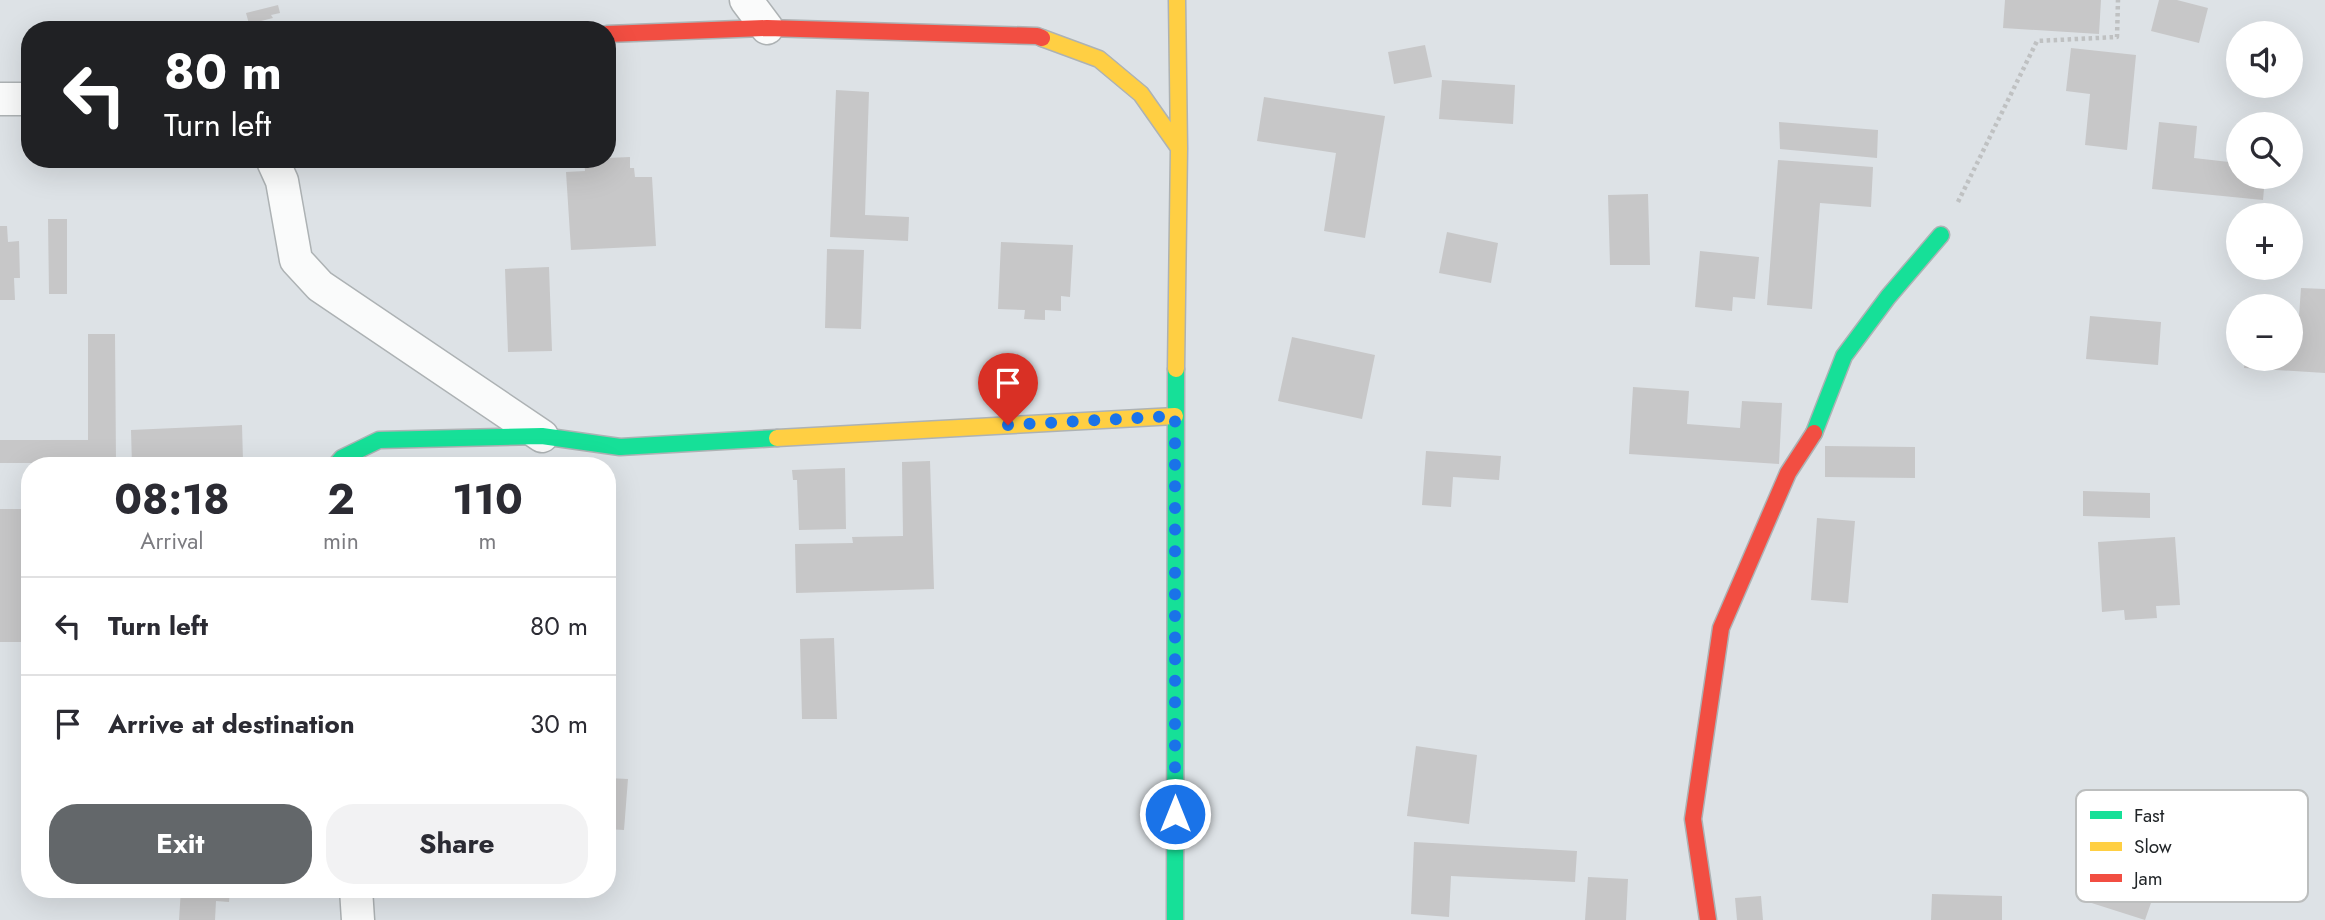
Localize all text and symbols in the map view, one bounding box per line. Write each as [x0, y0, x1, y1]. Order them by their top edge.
map controls [2226, 21, 2303, 371]
button: sound [2226, 21, 2303, 98]
text: 80 m [164, 37, 282, 107]
icon: left [49, 49, 140, 140]
text: Turn left [164, 102, 271, 148]
button: search [2226, 112, 2303, 189]
button: + [2226, 203, 2303, 280]
button: − [2226, 294, 2303, 371]
pin [978, 353, 1038, 425]
icon: arrive [989, 364, 1027, 402]
text: 08:18 [114, 469, 230, 530]
text: 2 [327, 469, 355, 530]
text: 110 [452, 469, 523, 530]
text: Arrival [140, 524, 204, 558]
text: min [323, 524, 359, 558]
text: m [478, 524, 496, 558]
icon: left [49, 607, 87, 645]
text: Turn left [108, 607, 208, 645]
text: 80 m [530, 607, 588, 645]
icon: arrive [49, 705, 87, 743]
text: Arrive at destination [108, 705, 355, 743]
text: 30 m [530, 705, 588, 743]
position arrow [1138, 777, 1212, 851]
legend [2076, 790, 2308, 902]
text: Fast [2134, 802, 2165, 829]
button: Exit [49, 804, 312, 884]
button: Share [326, 804, 588, 884]
text: Slow [2134, 833, 2172, 860]
text: Jam [2131, 865, 2163, 892]

